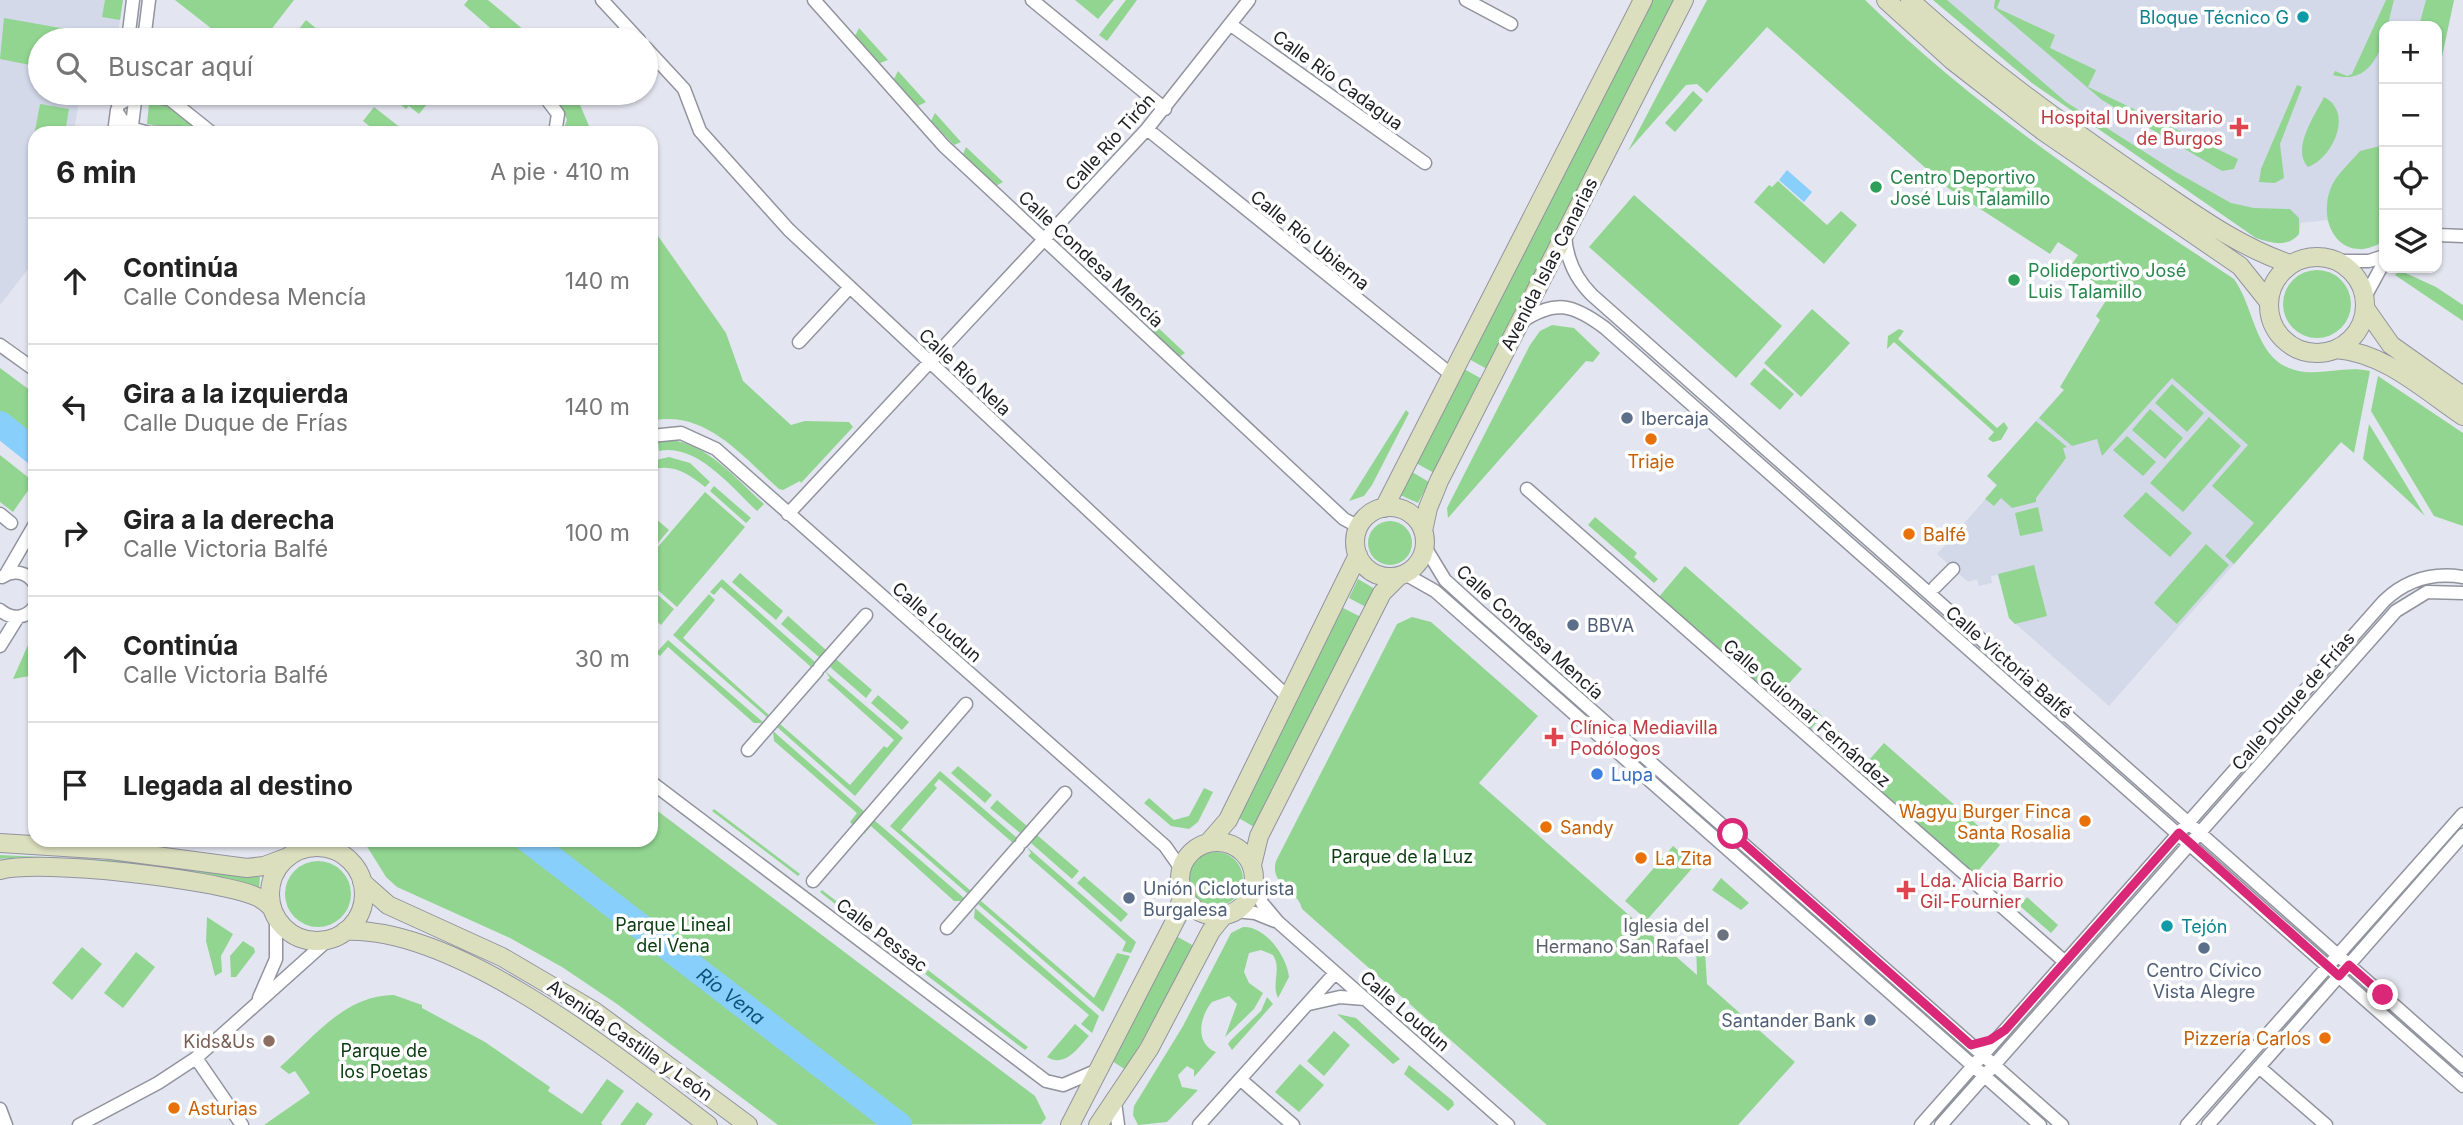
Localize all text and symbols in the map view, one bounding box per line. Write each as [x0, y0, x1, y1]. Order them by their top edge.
place label: Bloque Técnico G [2139, 7, 2289, 28]
marker: Bloque Técnico G [2295, 9, 2311, 25]
map controls [2379, 21, 2442, 273]
button: + [2379, 21, 2442, 84]
street label: Calle Río Cadagua [1269, 26, 1407, 134]
search box [28, 28, 658, 105]
icon: search [52, 48, 90, 86]
text: Buscar aquí [108, 51, 253, 82]
button: − [2379, 84, 2442, 147]
street label: Calle Río Tirón [1061, 89, 1159, 195]
place label: Hospital Universitario de Burgos [2041, 107, 2223, 149]
marker: Hospital Universitario de Burgos [2229, 117, 2249, 137]
button: locate [2379, 147, 2442, 210]
text: 6 min [56, 154, 137, 190]
text: A pie · 410 m [490, 158, 630, 186]
place label: Centro Deportivo José Luis Talamillo [1890, 167, 2050, 209]
street label: Avenida Islas Canarias [1496, 174, 1602, 354]
marker: Centro Deportivo José Luis Talamillo [1868, 179, 1884, 195]
street label: Calle Condesa Mencía [1014, 186, 1168, 332]
street label: Calle Río Ubierna [1247, 186, 1373, 294]
button: layers [2379, 210, 2442, 273]
text: Continúa [123, 252, 238, 283]
place label: Polideportivo José Luis Talamillo [2028, 260, 2186, 302]
icon: ahead [56, 262, 94, 300]
text: 140 m [565, 267, 630, 295]
marker: Polideportivo José Luis Talamillo [2006, 272, 2022, 288]
text: Calle Condesa Mencía [123, 283, 366, 311]
street label: Calle Río Nela [915, 324, 1015, 420]
text: Gira a la izquierda [123, 378, 349, 409]
icon: left [56, 388, 94, 426]
text: 140 m [565, 393, 630, 421]
place label: Ibercaja [1641, 408, 1709, 429]
text: Calle Duque de Frías [123, 409, 348, 437]
marker: Ibercaja [1619, 410, 1635, 426]
marker: Triaje [1643, 431, 1659, 447]
place label: Triaje [1628, 451, 1674, 472]
text: Gira a la derecha [123, 504, 335, 535]
icon: right [56, 514, 94, 552]
text: 100 m [565, 519, 630, 547]
place label: Balfé [1923, 524, 1966, 545]
marker: Balfé [1901, 526, 1917, 542]
text: Calle Victoria Balfé [123, 535, 328, 563]
street label: Calle Condesa Mencía [1452, 560, 1608, 704]
street label: Calle Loudun [888, 578, 986, 666]
street label: Calle Victoria Balfé [1942, 601, 2076, 723]
place label: BBVA [1587, 615, 1634, 636]
marker: BBVA [1565, 617, 1581, 633]
street label: Calle Duque de Frías [2227, 628, 2359, 774]
text: Continúa [123, 630, 238, 661]
street label: Calle Guiomar Fernández [1719, 635, 1895, 791]
icon: ahead [56, 640, 94, 678]
text: 30 m [575, 645, 630, 673]
text: Calle Victoria Balfé [123, 661, 328, 689]
place label: Clínica Mediavilla Podólogos [1570, 717, 1718, 759]
marker: Clínica Mediavilla Podólogos [1544, 727, 1564, 747]
place label: Lupa [1611, 764, 1653, 785]
icon: arrive [56, 766, 94, 804]
marker: Lupa [1589, 766, 1605, 782]
text: Llegada al destino [123, 770, 353, 801]
place label: Wagyu Burger Finca Santa Rosalia [1899, 801, 2071, 843]
marker: Wagyu Burger Finca Santa Rosalia [2077, 813, 2093, 829]
place label: Sandy [1560, 817, 1614, 838]
route start [1717, 818, 1748, 849]
marker: Sandy [1538, 819, 1554, 835]
park label: Parque de la Luz [1331, 846, 1473, 867]
place label: La Zita [1655, 848, 1712, 869]
marker: La Zita [1633, 850, 1649, 866]
place label: Lda. Alicia Barrio Gil-Fournier [1920, 870, 2064, 912]
place label: Unión Cicloturista Burgalesa [1143, 878, 1294, 920]
marker: Lda. Alicia Barrio Gil-Fournier [1898, 882, 1914, 898]
marker: Unión Cicloturista Burgalesa [1121, 890, 1137, 906]
street label: Calle Pessac [832, 894, 932, 976]
park label: Parque Lineal del Vena [615, 914, 731, 956]
place label: Iglesia del Hermano San Rafael [1535, 915, 1709, 957]
place label: Tejón [2181, 916, 2228, 937]
marker: Tejón [2159, 918, 2175, 934]
marker: Iglesia del Hermano San Rafael [1715, 927, 1731, 943]
marker: Centro Cívico Vista Alegre [2196, 940, 2212, 956]
place label: Centro Cívico Vista Alegre [2146, 960, 2262, 1002]
water label: Río Vena [692, 963, 770, 1030]
street label: Calle Loudun [1356, 967, 1454, 1055]
street label: Avenida Castilla y León [543, 975, 717, 1105]
route end [2367, 979, 2398, 1010]
place label: Santander Bank [1721, 1010, 1856, 1031]
marker: Santander Bank [1862, 1012, 1878, 1028]
place label: Pizzería Carlos [2183, 1028, 2311, 1049]
marker: Pizzería Carlos [2317, 1030, 2333, 1046]
place label: Kids&Us [183, 1031, 255, 1052]
marker: Kids&Us [261, 1033, 277, 1049]
park label: Parque de los Poetas [340, 1040, 428, 1082]
place label: Asturias [188, 1098, 257, 1119]
marker: Asturias [166, 1100, 182, 1116]

